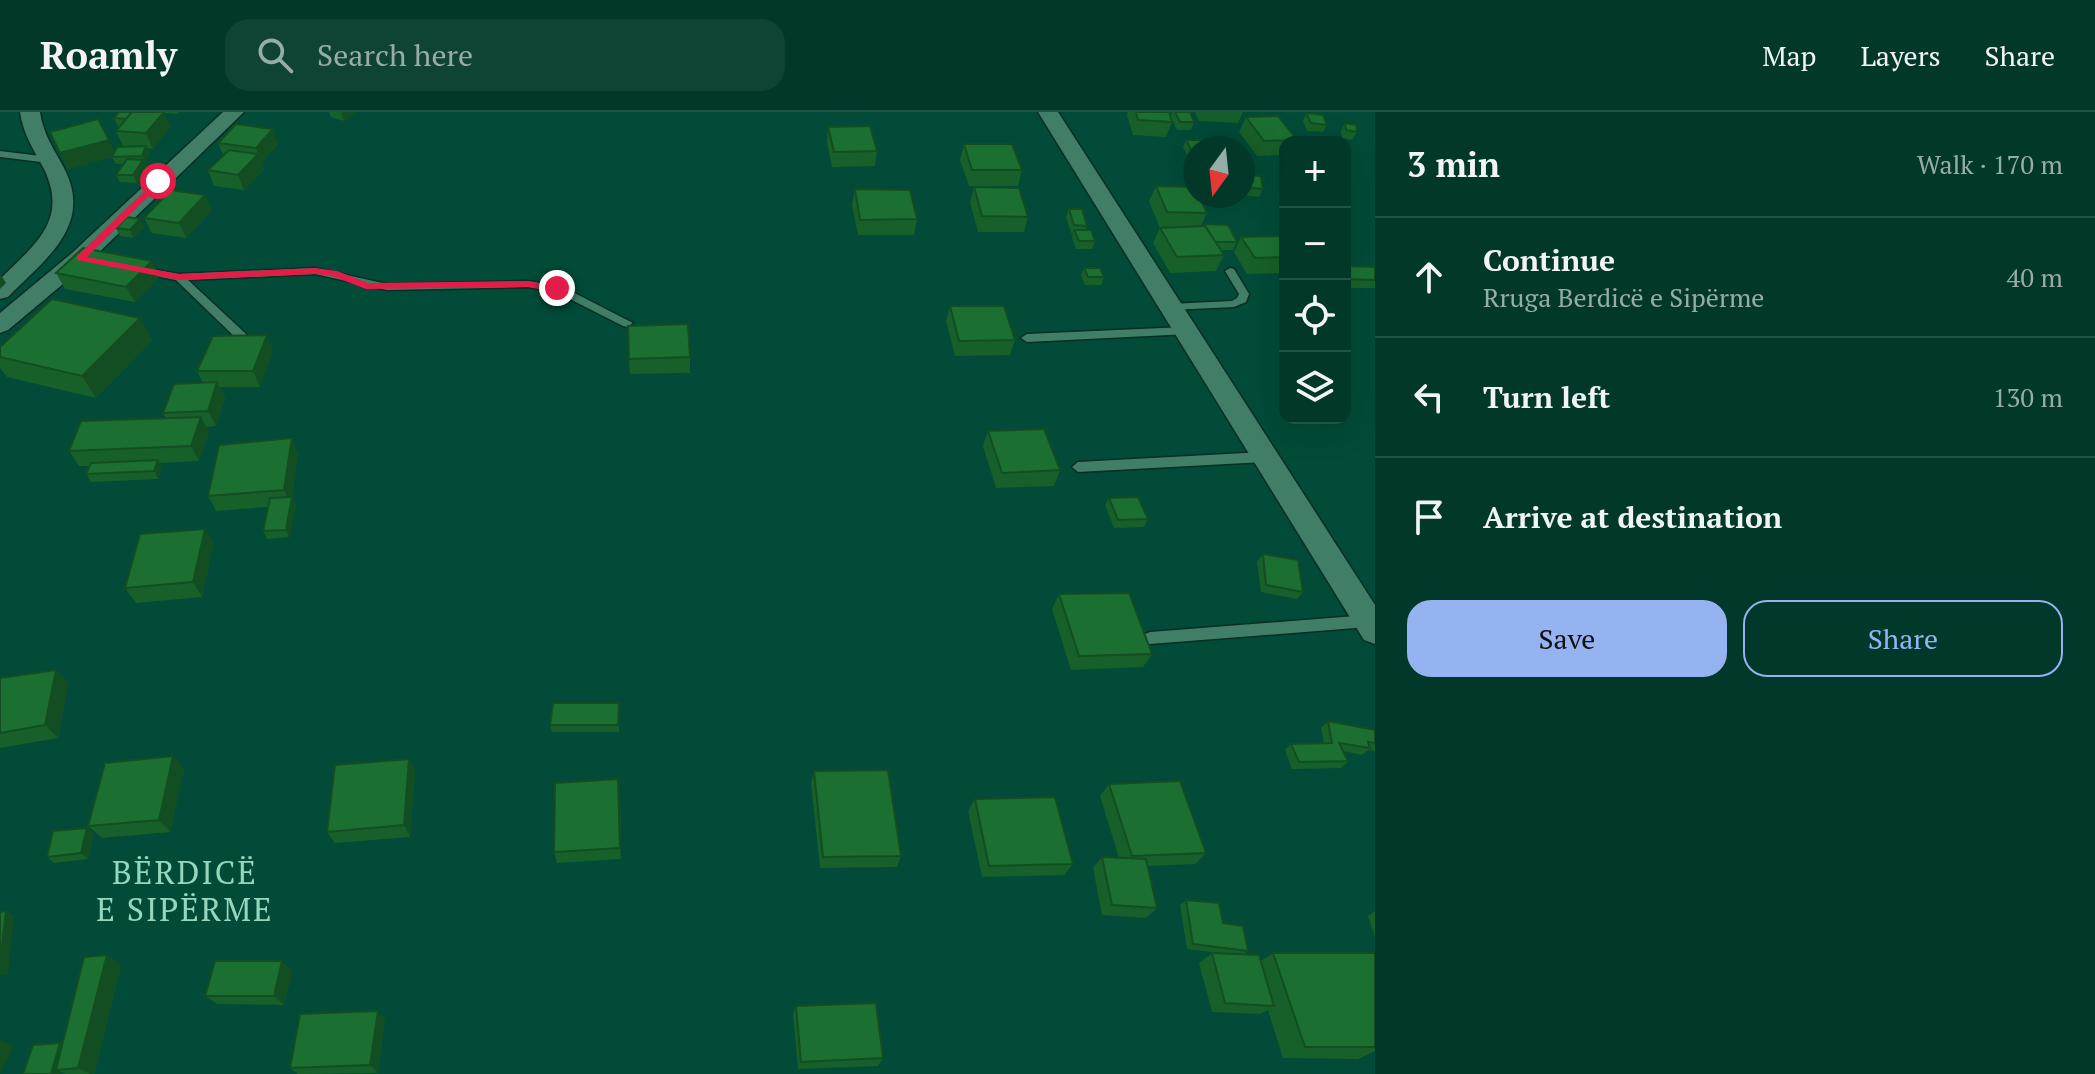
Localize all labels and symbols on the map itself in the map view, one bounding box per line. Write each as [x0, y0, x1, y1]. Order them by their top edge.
north arrow [1183, 136, 1255, 208]
route start [140, 163, 176, 199]
route end [539, 270, 575, 306]
district label: BËRDICË E SIPËRME [96, 851, 274, 930]

